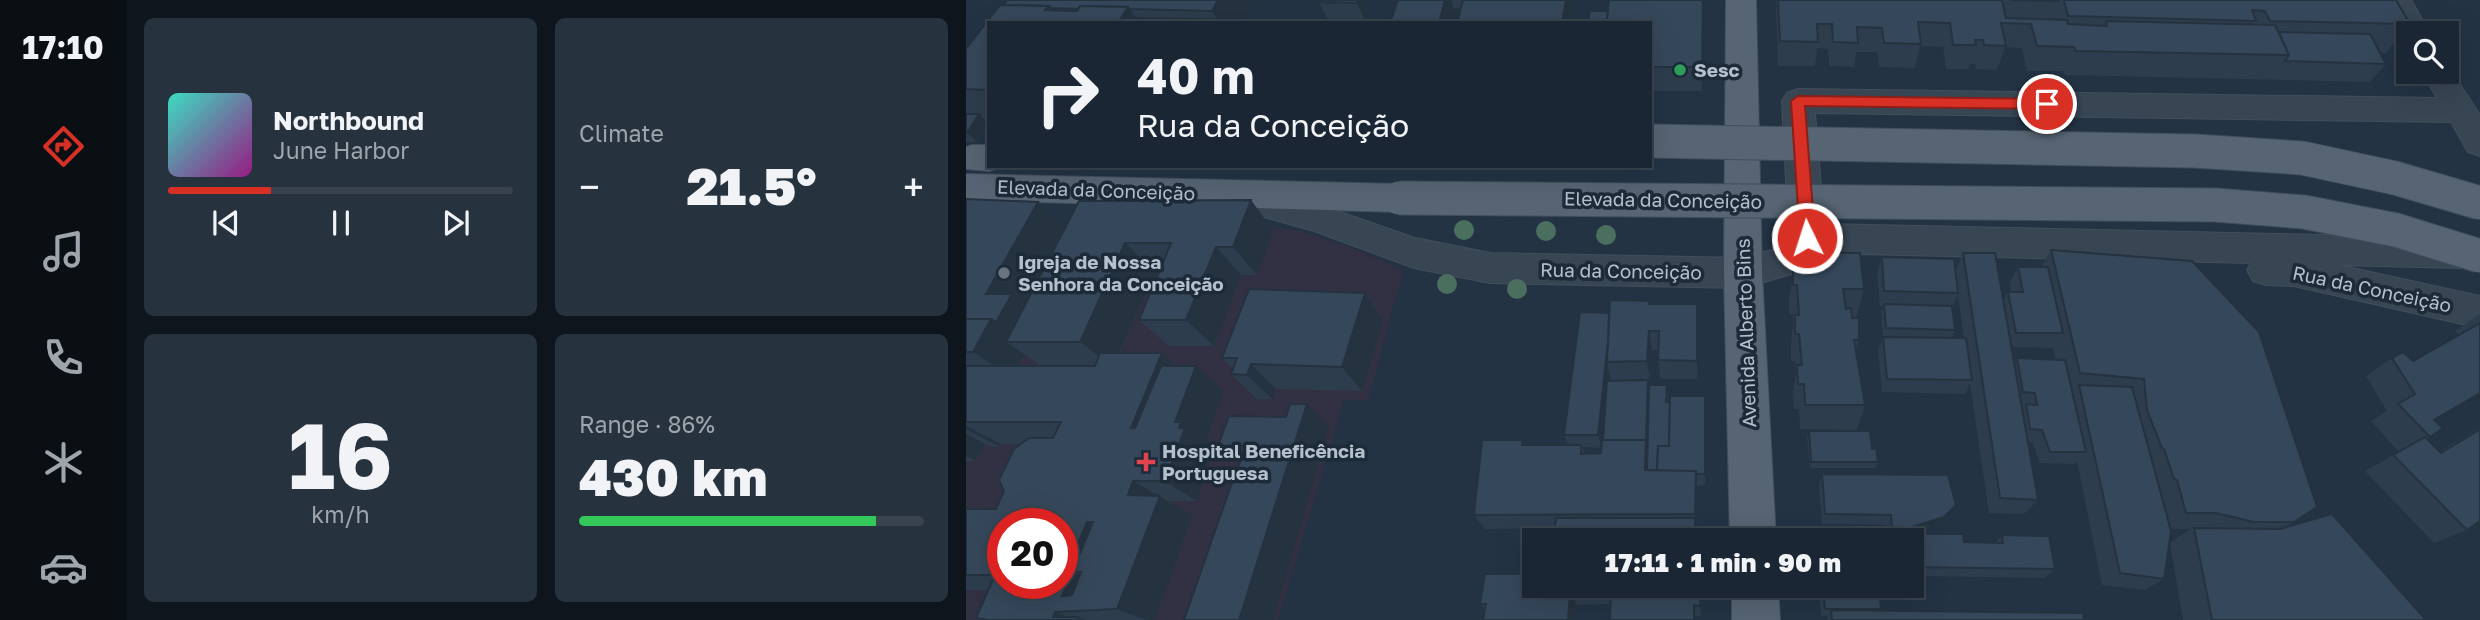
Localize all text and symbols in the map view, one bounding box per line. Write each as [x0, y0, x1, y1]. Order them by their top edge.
map controls [2396, 21, 2459, 84]
button: search [2396, 21, 2459, 84]
text: 17:10 [22, 28, 104, 66]
text: 40 m [1137, 46, 1255, 105]
icon: right [1022, 49, 1113, 140]
place label: Sesc [1694, 58, 1740, 81]
marker: Sesc [1672, 62, 1688, 78]
pin [2017, 74, 2077, 134]
icon: arrive [2028, 85, 2066, 123]
text: Northbound [273, 105, 424, 136]
text: Rua da Conceição [1137, 106, 1409, 144]
text: Climate [579, 119, 664, 147]
icon: directions [39, 122, 88, 171]
text: June Harbor [273, 136, 409, 164]
text: 21.5° [687, 154, 816, 216]
text: − [579, 164, 600, 209]
text: + [903, 164, 924, 209]
street label: Elevada da Conceição [997, 175, 1195, 204]
street label: Elevada da Conceição [1564, 186, 1762, 213]
position arrow [1770, 201, 1844, 275]
icon: previous [207, 204, 245, 242]
icon: pause [322, 204, 360, 242]
icon: next [437, 204, 475, 242]
icon: music [39, 227, 88, 276]
street label: Avenida Alberto Bins [1731, 238, 1760, 428]
place label: Igreja de Nossa Senhora da Conceição [1018, 250, 1224, 295]
street label: Rua da Conceição [1540, 258, 1702, 283]
street label: Rua da Conceição [2291, 260, 2454, 317]
marker: Igreja de Nossa Senhora da Conceição [996, 265, 1012, 281]
icon: phone [39, 333, 88, 382]
text: 16 [288, 400, 393, 509]
text: Range · 86% [579, 410, 715, 438]
icon: climate [39, 438, 88, 487]
place label: Hospital Beneficência Portuguesa [1162, 439, 1365, 484]
text: 430 km [579, 445, 767, 507]
marker: Hospital Beneficência Portuguesa [1136, 452, 1156, 472]
text: km/h [311, 500, 370, 528]
speed limit sign: 20 [987, 508, 1078, 599]
icon: car [39, 543, 88, 592]
text: 17:11 · 1 min · 90 m [1605, 547, 1841, 578]

